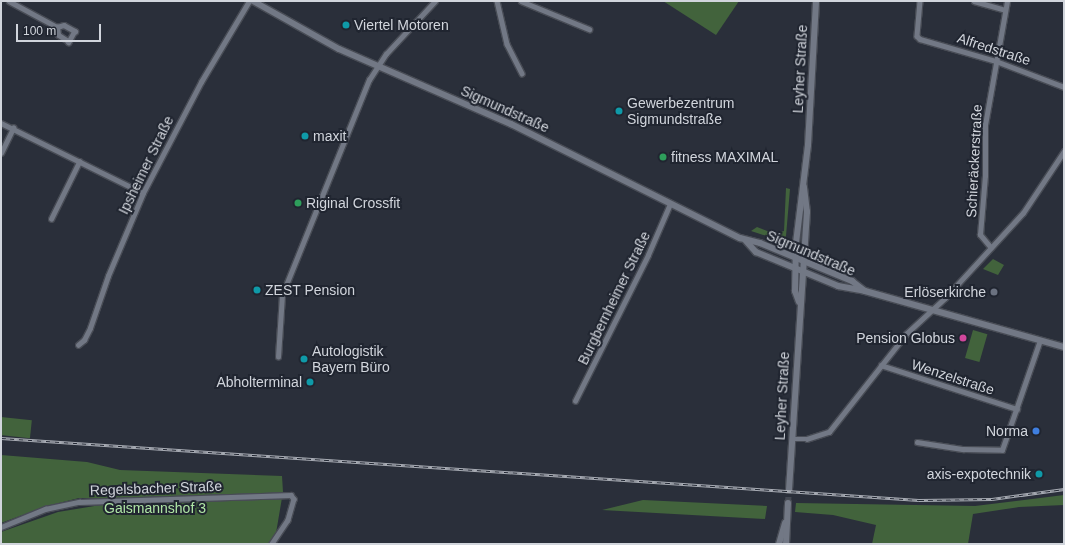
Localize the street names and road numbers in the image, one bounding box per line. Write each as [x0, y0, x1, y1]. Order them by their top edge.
street label: Leyher Straße [789, 24, 811, 114]
street label: Alfredstraße [955, 29, 1033, 69]
street label: Sigmundstraße [458, 82, 552, 136]
street label: Schieräckerstraße [963, 104, 985, 218]
street label: Ipsheimer Straße [115, 113, 177, 217]
street label: Sigmundstraße [764, 227, 858, 279]
street label: Burgbernheimer Straße [574, 229, 654, 367]
street label: Leyher Straße [771, 351, 793, 441]
street label: Wenzelstraße [909, 356, 997, 398]
street label: Regelsbacher Straße [90, 477, 222, 499]

